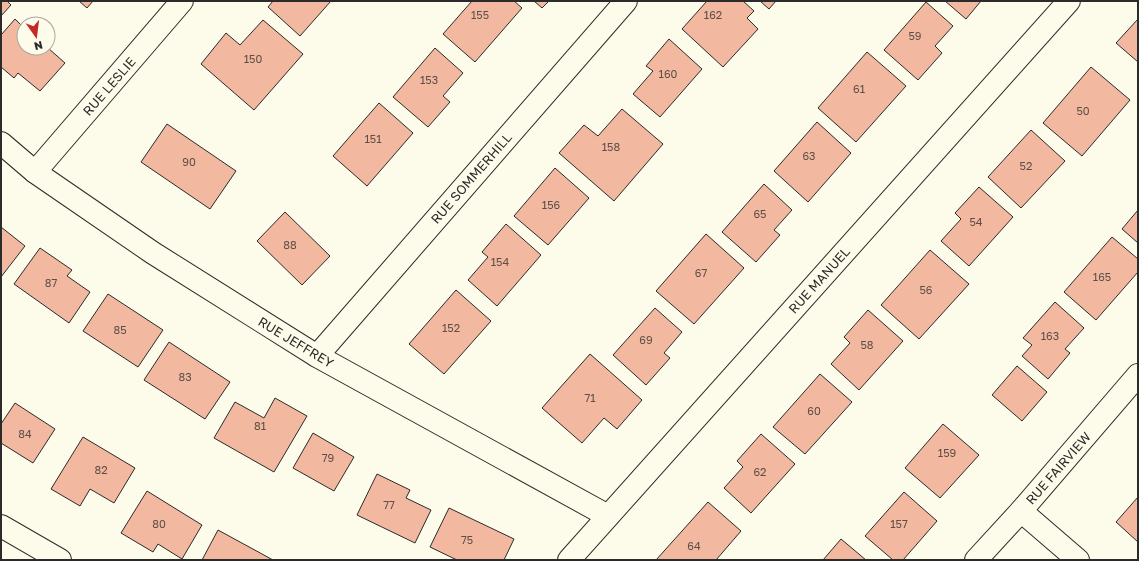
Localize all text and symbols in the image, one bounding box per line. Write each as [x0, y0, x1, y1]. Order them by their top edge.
house number: 155 [471, 8, 489, 21]
house number: 162 [704, 8, 722, 21]
north arrow [16, 16, 56, 56]
house number: 59 [908, 29, 922, 42]
text: N [33, 39, 44, 54]
house number: 150 [244, 52, 262, 65]
street label: RUE LESLIE [79, 53, 139, 119]
house number: 160 [659, 67, 678, 80]
house number: 153 [420, 73, 438, 86]
house number: 61 [853, 82, 865, 95]
house number: 50 [1076, 104, 1090, 117]
street label: RUE SOMMERHILL [427, 129, 515, 227]
house number: 151 [364, 132, 382, 145]
house number: 158 [602, 140, 620, 153]
house number: 63 [802, 149, 816, 162]
house number: 90 [182, 155, 196, 168]
house number: 52 [1020, 159, 1032, 172]
house number: 156 [542, 198, 561, 211]
house number: 65 [753, 207, 767, 220]
house number: 54 [969, 215, 983, 228]
house number: 88 [283, 238, 297, 251]
street label: RUE MANUEL [785, 243, 853, 317]
house number: 154 [491, 255, 509, 268]
house number: 67 [695, 266, 707, 279]
house number: 165 [1093, 270, 1111, 283]
house number: 87 [45, 276, 57, 289]
house number: 56 [919, 283, 933, 296]
street label: RUE JEFFREY [255, 313, 337, 371]
house number: 152 [442, 321, 460, 334]
house number: 85 [113, 323, 127, 336]
house number: 163 [1041, 329, 1059, 342]
house number: 69 [639, 333, 653, 346]
house number: 58 [860, 338, 874, 351]
house number: 83 [178, 370, 192, 383]
house number: 71 [584, 391, 596, 404]
house number: 60 [807, 404, 821, 417]
house number: 81 [254, 419, 266, 432]
house number: 84 [18, 427, 32, 440]
street label: RUE FAIRVIEW [1022, 428, 1094, 508]
house number: 159 [938, 446, 956, 459]
house number: 79 [322, 451, 334, 464]
house number: 82 [94, 463, 108, 476]
house number: 62 [753, 465, 767, 478]
house number: 77 [383, 498, 395, 511]
house number: 80 [152, 517, 166, 530]
house number: 157 [890, 517, 908, 530]
house number: 75 [461, 533, 473, 546]
house number: 64 [687, 539, 701, 552]

